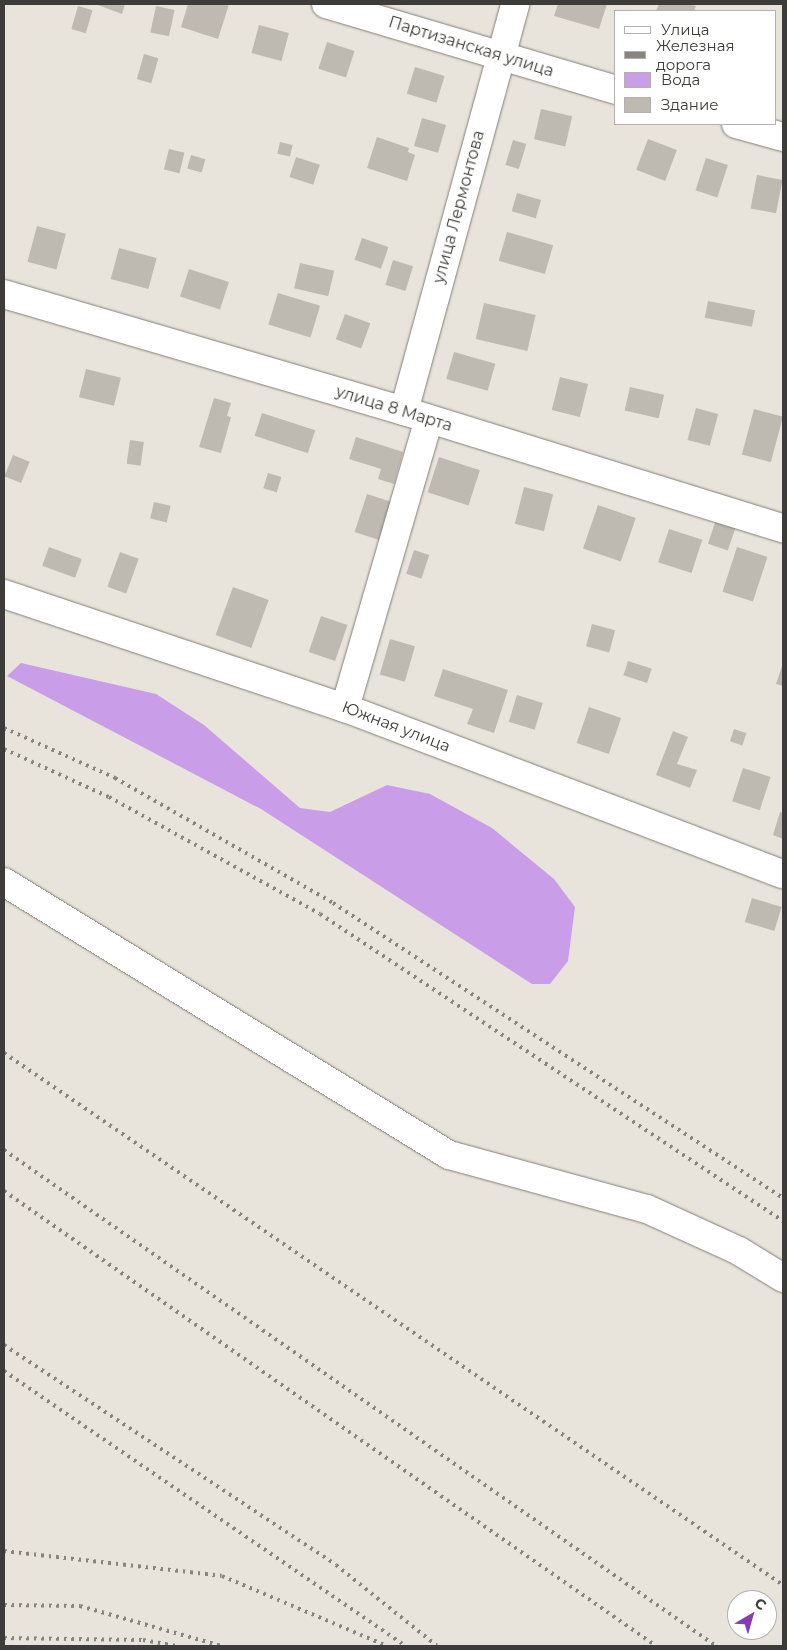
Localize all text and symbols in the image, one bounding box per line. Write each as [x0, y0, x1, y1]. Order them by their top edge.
legend [614, 10, 777, 125]
street label: Партизанская улица [386, 13, 556, 81]
text: Улица [661, 20, 709, 39]
text: Железная дорога [656, 36, 735, 74]
text: Вода [661, 70, 700, 89]
text: Здание [661, 95, 719, 114]
street label: улица Лермонтова [429, 128, 489, 286]
street label: улица 8 Марта [333, 382, 455, 436]
street label: Южная улица [339, 698, 453, 756]
north arrow [727, 1590, 777, 1640]
text: С [751, 1594, 770, 1614]

